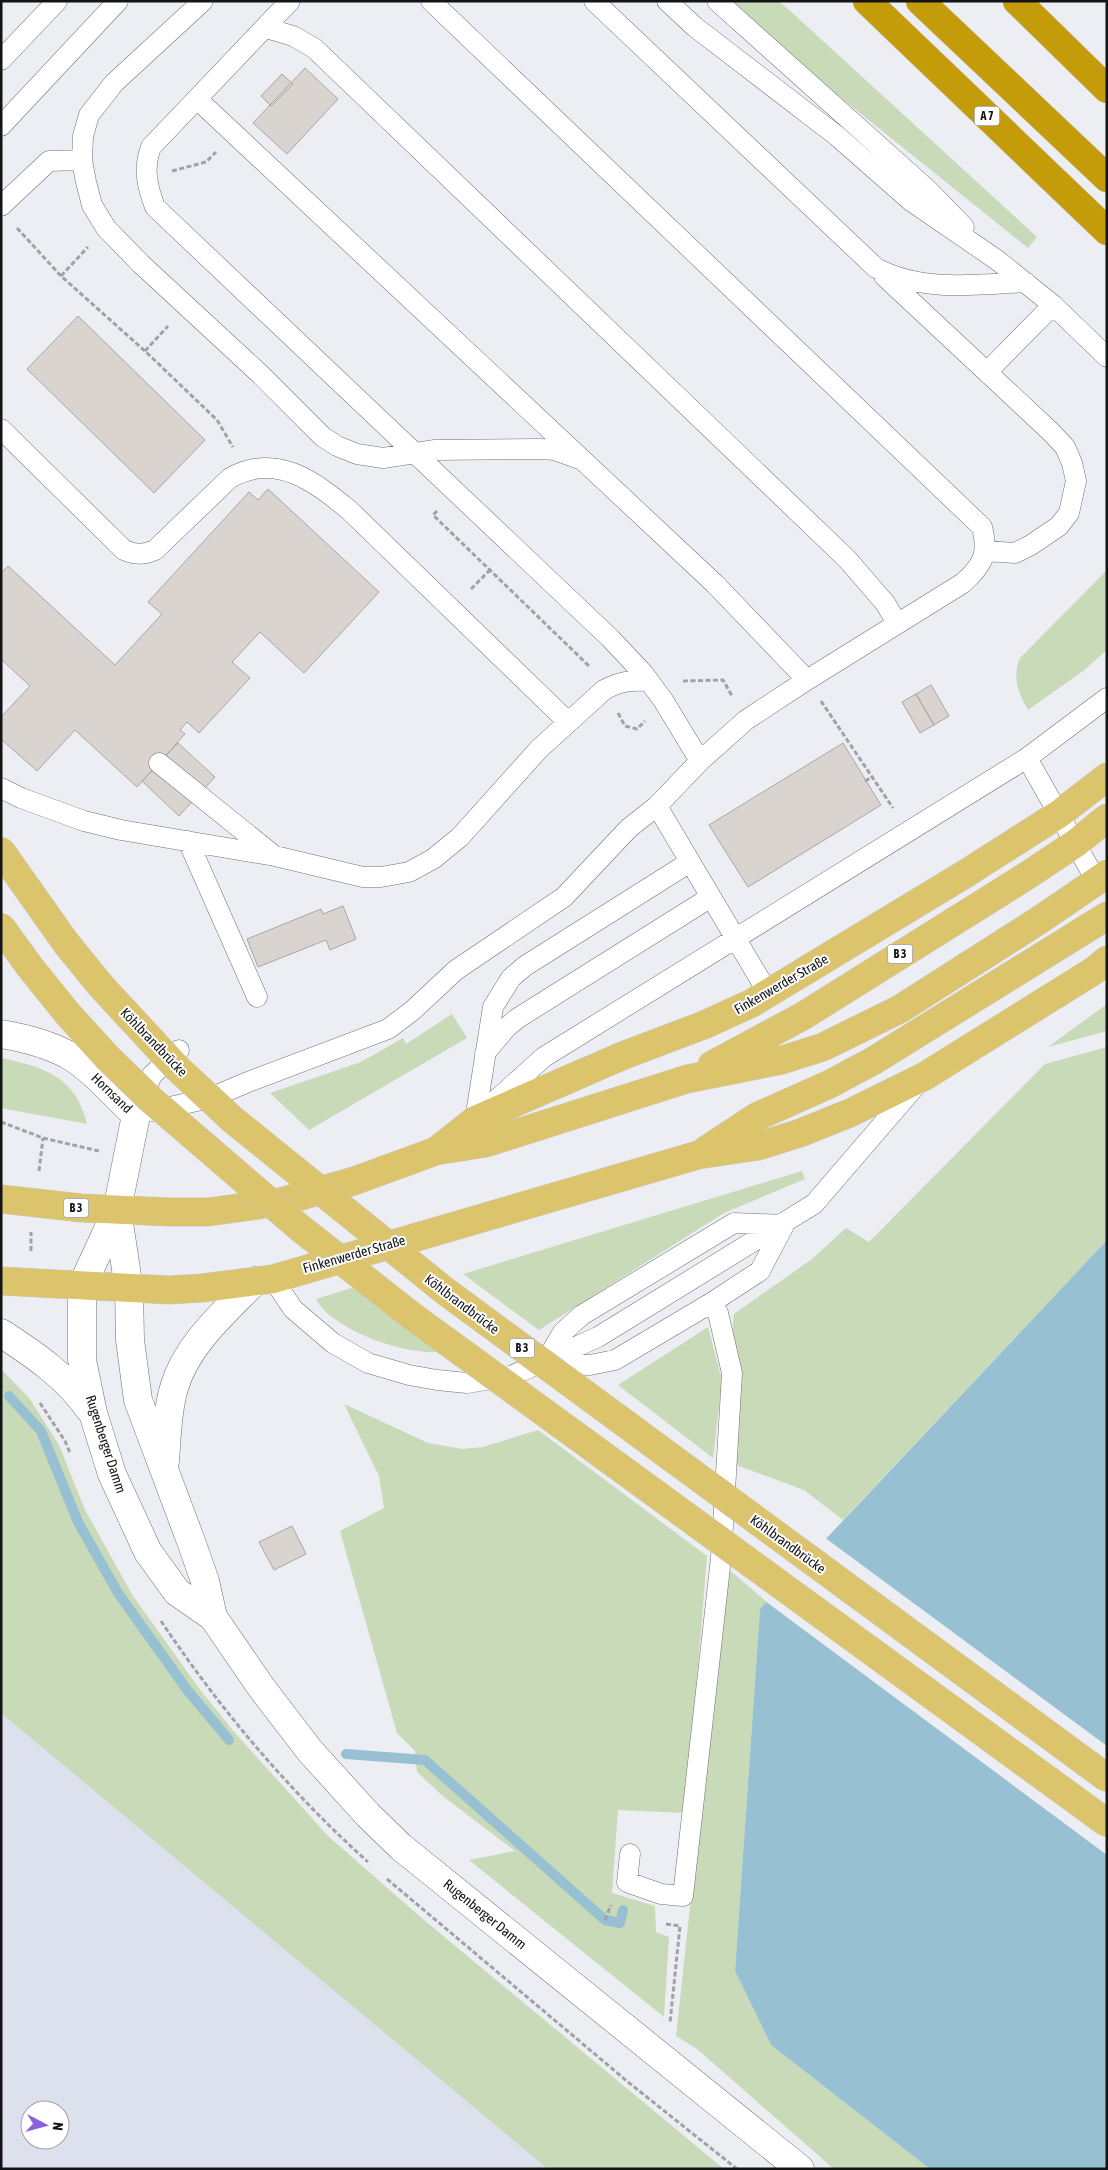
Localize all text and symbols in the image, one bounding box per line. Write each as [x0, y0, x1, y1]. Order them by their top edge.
road number: A 7 [974, 106, 1000, 125]
road number: B 3 [888, 944, 912, 964]
street label: Finkenwerder Straße [731, 951, 831, 1017]
street label: Köhlbrandbrücke [117, 1004, 191, 1080]
street label: Hornsand [88, 1070, 136, 1116]
road number: B 3 [64, 1198, 88, 1218]
street label: Finkenwerder Straße [301, 1232, 407, 1276]
street label: Köhlbrandbrücke [422, 1271, 502, 1337]
road number: B 3 [510, 1339, 534, 1358]
street label: Rugenberger Damm [83, 1393, 129, 1495]
street label: Köhlbrandbrücke [747, 1511, 829, 1577]
street label: Rugenberger Damm [440, 1876, 530, 1952]
north arrow [20, 2100, 70, 2150]
text: N [50, 2121, 66, 2131]

